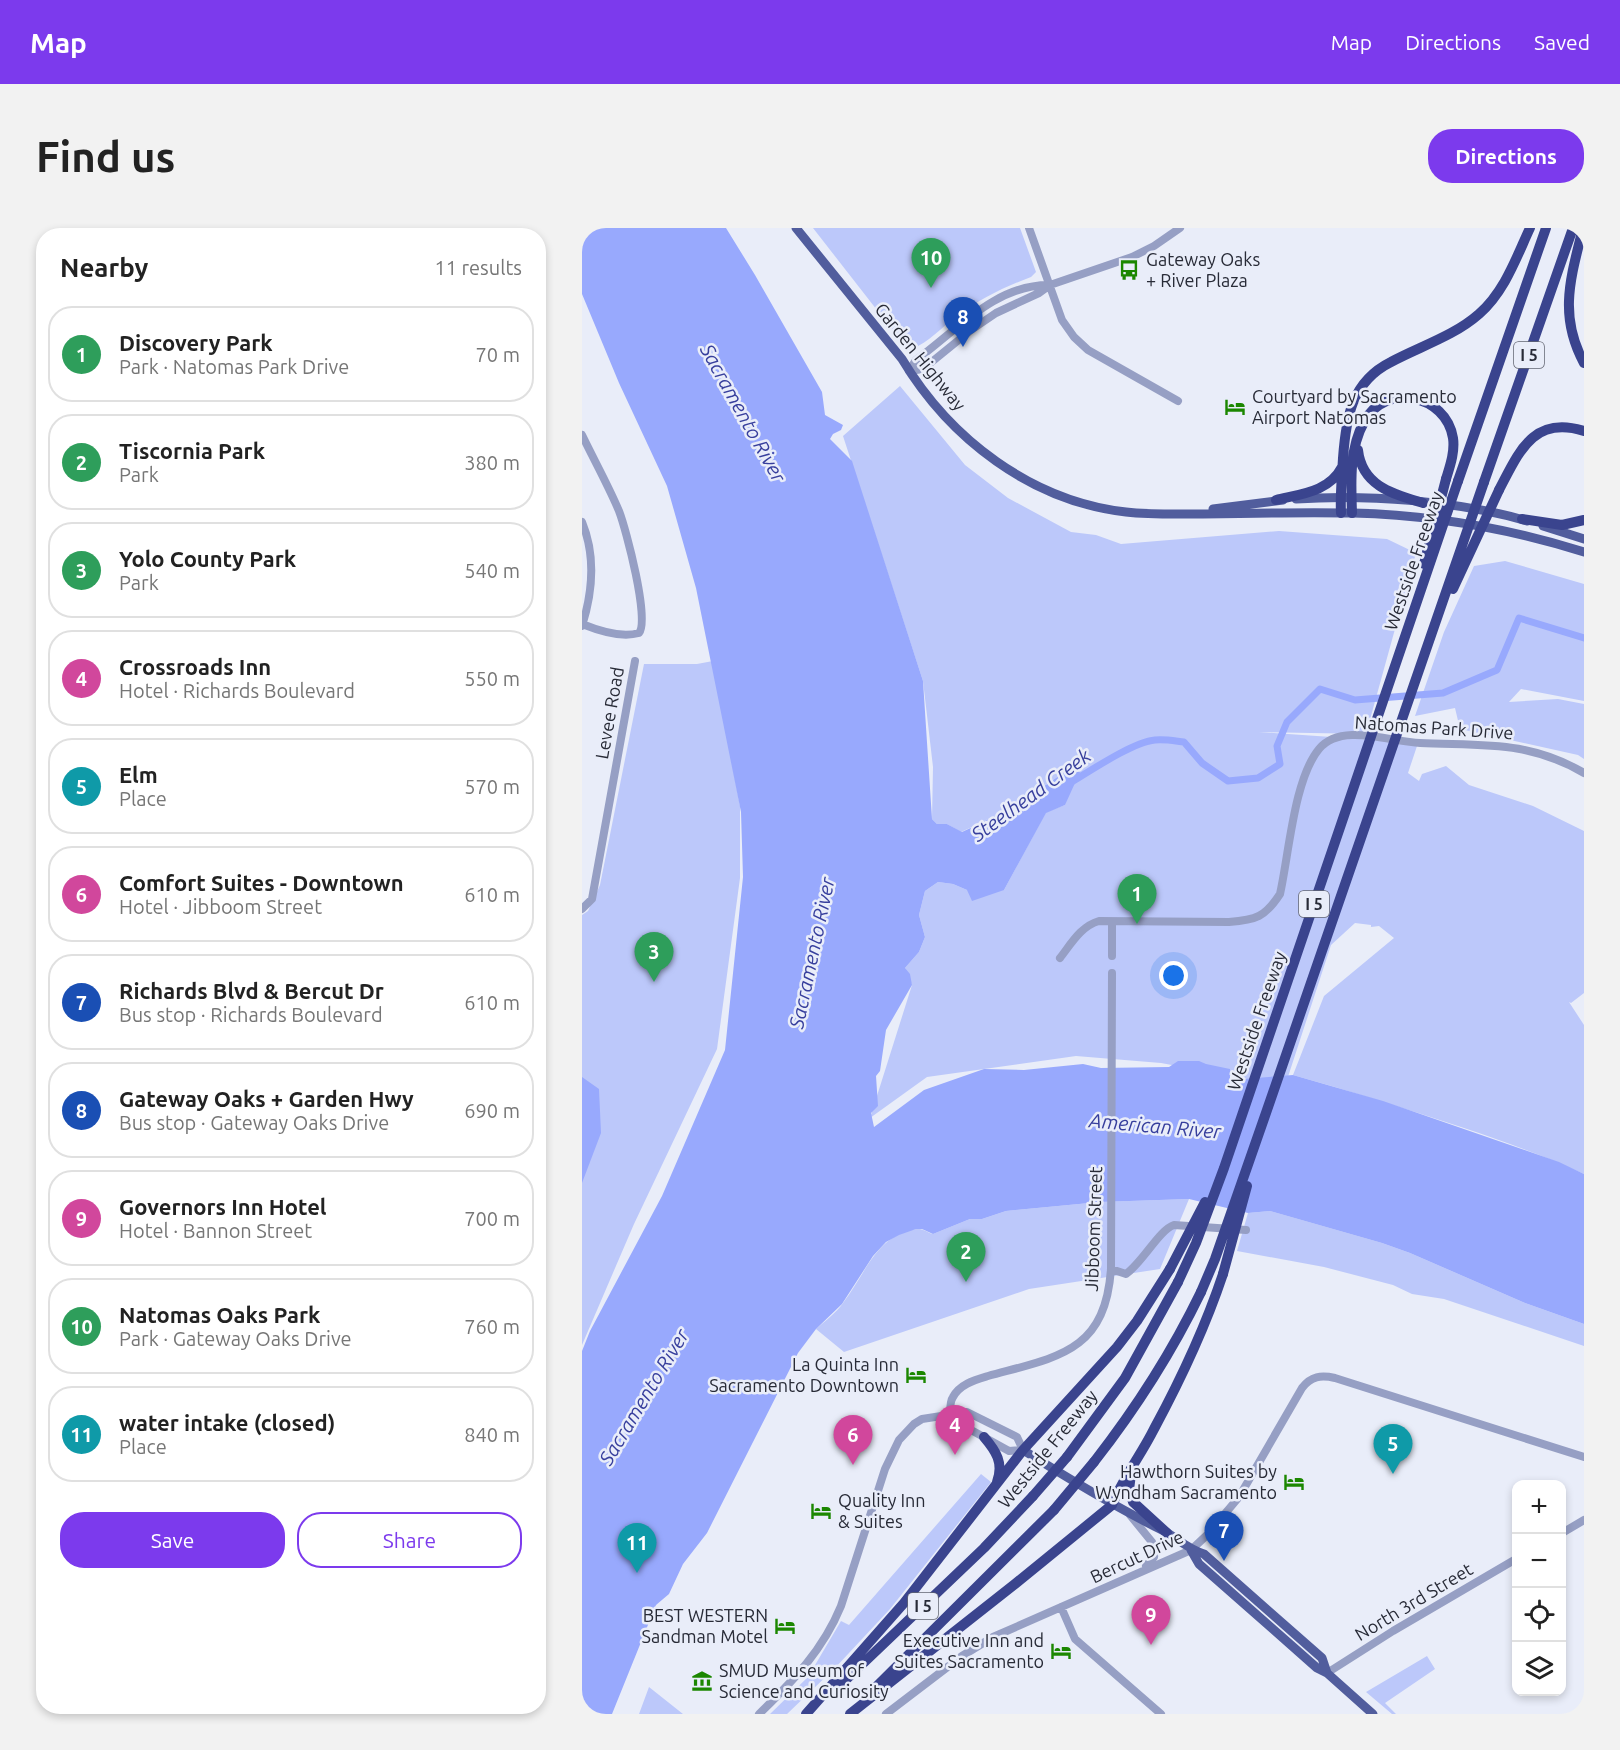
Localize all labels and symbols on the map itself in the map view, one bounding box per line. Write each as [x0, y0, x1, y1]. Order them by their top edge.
pin: 10 [912, 238, 950, 288]
place label: Gateway Oaks + River Plaza [1146, 249, 1260, 290]
bus stop icon: Gateway Oaks + River Plaza [1117, 258, 1141, 282]
pin: 8 [944, 298, 982, 347]
street label: Garden Highway [871, 299, 970, 414]
water label: Sacramento River [696, 339, 792, 487]
road number: I 5 [1514, 342, 1544, 368]
place label: Courtyard by Sacramento Airport Natomas [1252, 386, 1457, 427]
hotel icon: Courtyard by Sacramento Airport Natomas [1223, 395, 1247, 419]
street label: Westside Freeway [1380, 488, 1446, 633]
street label: Levee Road [591, 665, 627, 761]
street label: Natomas Park Drive [1354, 711, 1514, 743]
water label: Steelhead Creek [966, 743, 1096, 846]
water label: Sacramento River [784, 874, 839, 1032]
pin: 1 [1118, 874, 1156, 924]
road number: I 5 [1299, 891, 1329, 917]
pin: 3 [634, 932, 674, 982]
street label: Westside Freeway [1223, 948, 1289, 1093]
your location [1159, 961, 1188, 990]
water label: American River [1087, 1108, 1223, 1143]
street label: Jibboom Street [1081, 1166, 1105, 1292]
pin: 2 [946, 1232, 986, 1282]
water label: Sacramento River [593, 1324, 694, 1470]
place label: La Quinta Inn Sacramento Downtown [709, 1354, 899, 1395]
hotel icon: La Quinta Inn Sacramento Downtown [904, 1363, 928, 1387]
street label: Westside Freeway [994, 1385, 1101, 1511]
pin: 4 [936, 1406, 974, 1455]
pin: 6 [834, 1416, 872, 1465]
pin: 5 [1374, 1424, 1412, 1474]
place label: Hawthorn Suites by Wyndham Sacramento [1095, 1461, 1277, 1502]
hotel icon: Hawthorn Suites by Wyndham Sacramento [1282, 1470, 1306, 1494]
place label: Quality Inn & Suites [838, 1490, 926, 1531]
hotel icon: Quality Inn & Suites [809, 1499, 833, 1523]
pin: 7 [1204, 1512, 1244, 1561]
pin: 11 [618, 1524, 656, 1573]
street label: Bercut Drive [1087, 1526, 1186, 1586]
street label: North 3rd Street [1351, 1558, 1476, 1644]
road number: I 5 [908, 1593, 938, 1619]
pin: 9 [1132, 1596, 1170, 1645]
place label: BEST WESTERN Sandman Motel [641, 1605, 768, 1646]
hotel icon: BEST WESTERN Sandman Motel [773, 1614, 797, 1638]
place label: Executive Inn and Suites Sacramento [895, 1630, 1044, 1671]
hotel icon: Executive Inn and Suites Sacramento [1049, 1639, 1073, 1663]
place label: SMUD Museum of Science and Curiosity [719, 1660, 889, 1701]
museum icon: SMUD Museum of Science and Curiosity [690, 1669, 714, 1693]

